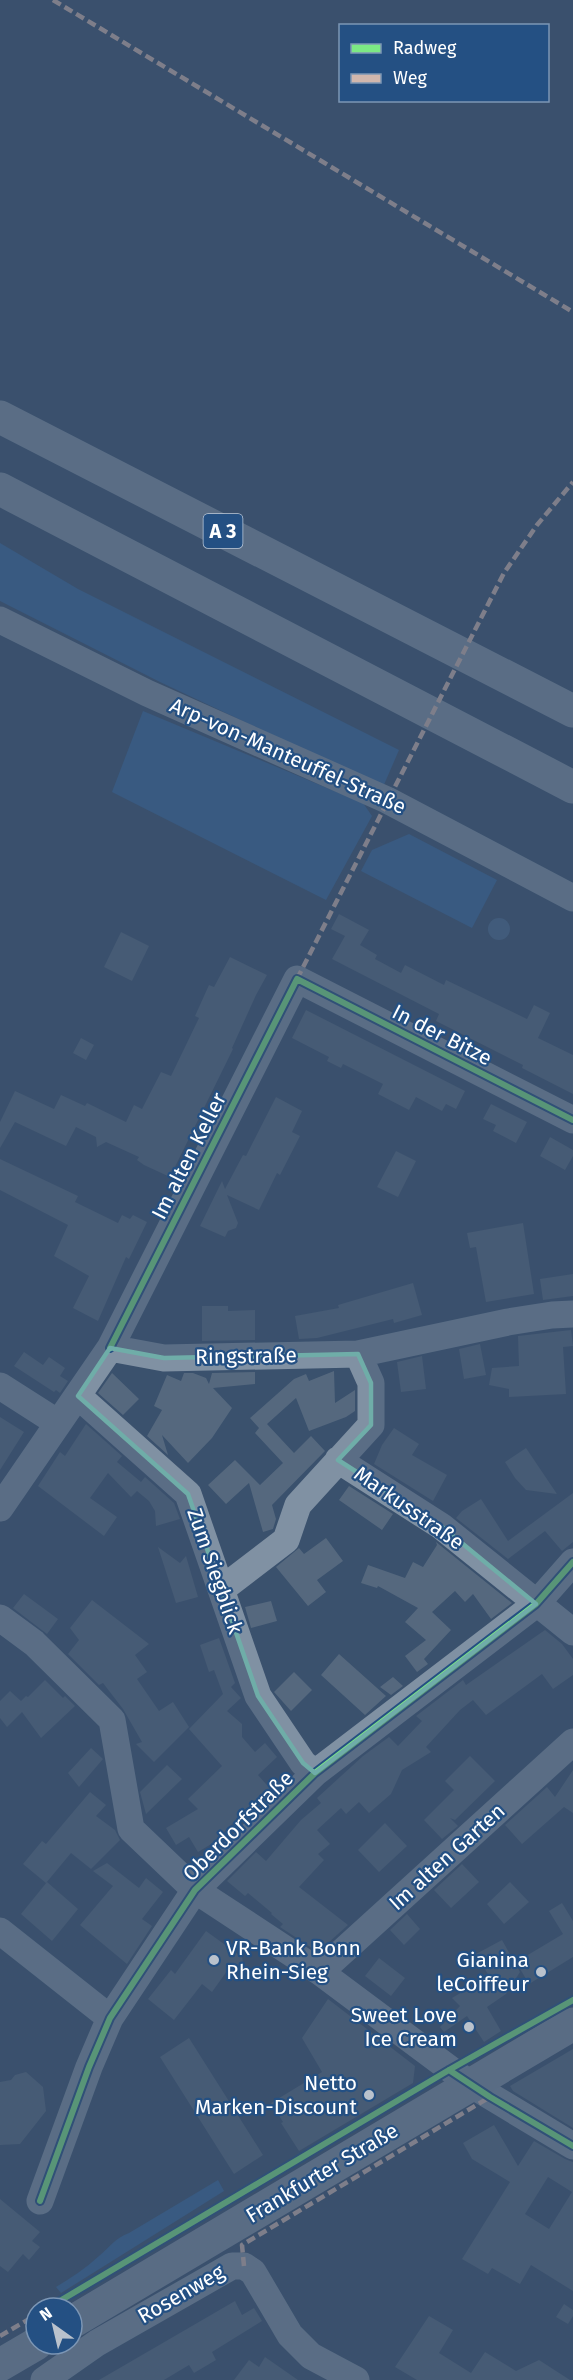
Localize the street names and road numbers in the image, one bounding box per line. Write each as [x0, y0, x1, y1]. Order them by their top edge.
road number: A 3 [204, 514, 242, 548]
street label: Arp-von-Manteuffel-Straße [166, 692, 410, 820]
street label: In der Bitze [388, 999, 496, 1071]
street label: Im alten Keller [146, 1088, 232, 1224]
street label: Ringstraße [195, 1342, 297, 1370]
street label: Markusstraße [349, 1461, 469, 1555]
street label: Zum Siegblick [181, 1505, 249, 1638]
street label: Oberdorfstraße [177, 1765, 299, 1887]
street label: Im alten Garten [383, 1798, 511, 1916]
street label: Frankfurter Straße [241, 2117, 403, 2229]
street label: Rosenweg [133, 2259, 229, 2329]

